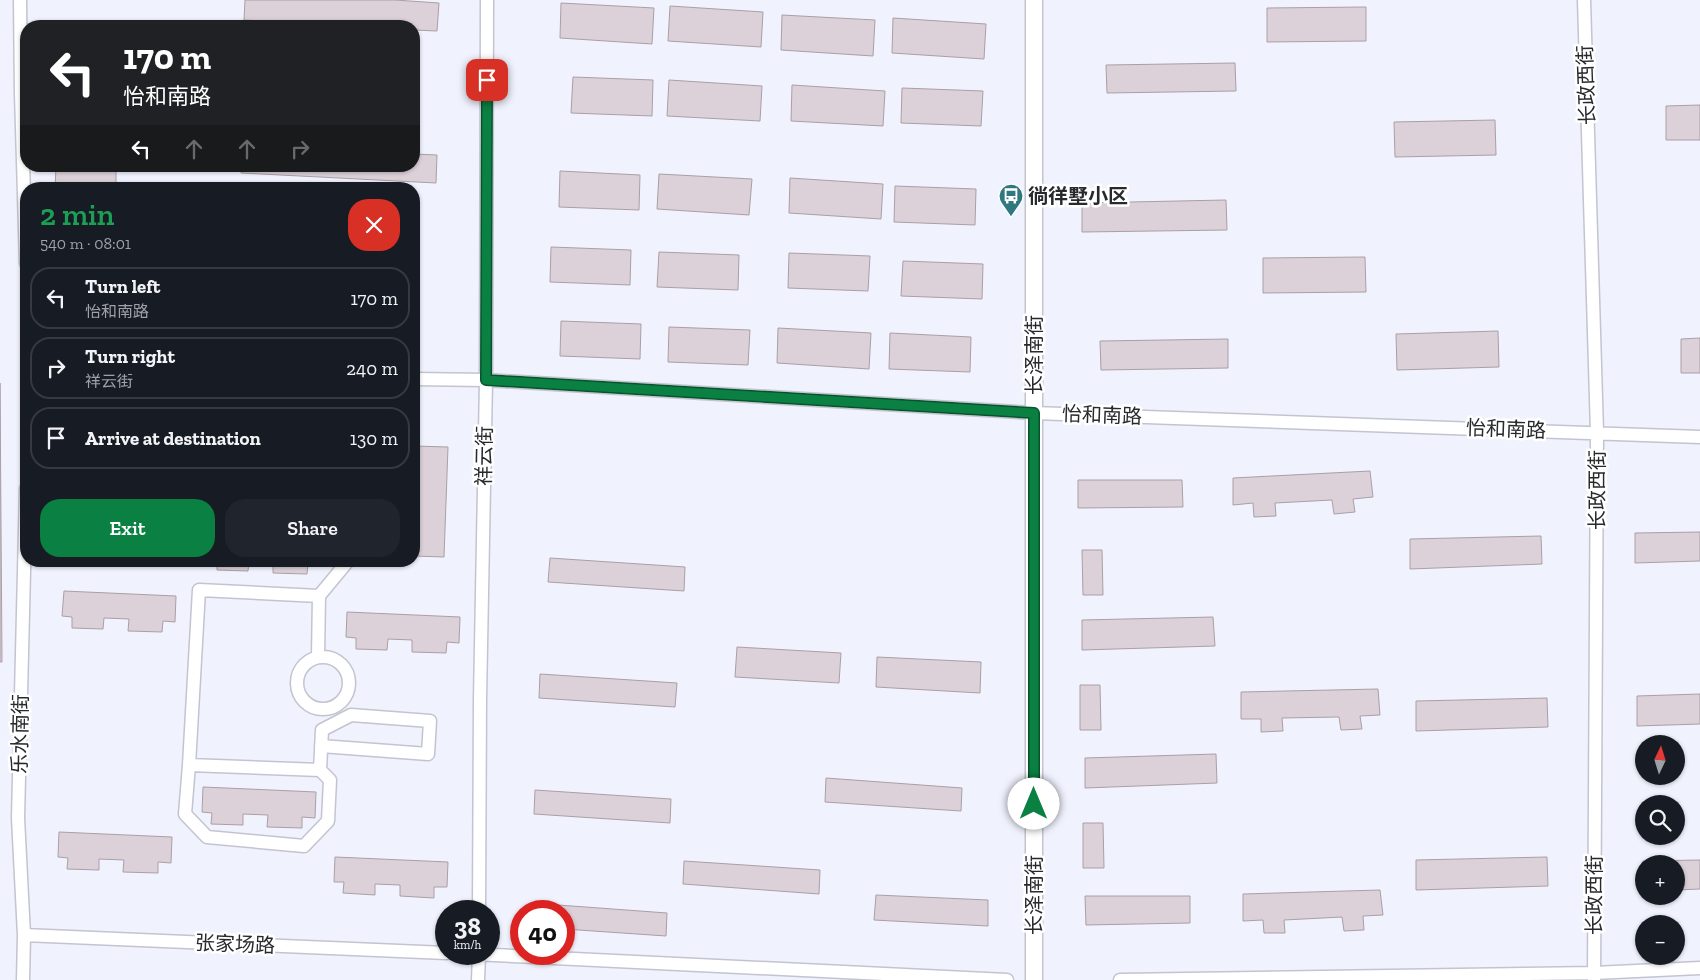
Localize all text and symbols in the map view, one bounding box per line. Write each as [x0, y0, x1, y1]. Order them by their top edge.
text: 170 m [123, 36, 211, 78]
icon: left [40, 40, 105, 105]
street label: 长政西街 [1573, 45, 1599, 125]
pin [466, 59, 508, 101]
icon: arrive [473, 66, 501, 94]
text: 怡和南路 [123, 83, 211, 110]
icon: left [127, 135, 155, 163]
icon: ahead [180, 135, 208, 163]
icon: ahead [233, 135, 261, 163]
icon: right [286, 135, 314, 163]
bus stop icon: 徜徉墅小区 [998, 183, 1024, 217]
place label: 徜徉墅小区 [1028, 184, 1128, 208]
text: 2 min [40, 197, 114, 233]
button: close [348, 199, 400, 251]
text: 540 m · 08:01 [40, 234, 131, 253]
text: Turn left [85, 275, 160, 298]
icon: left [42, 284, 70, 312]
text: 170 m [350, 287, 398, 310]
text: 怡和南路 [85, 302, 149, 321]
street label: 长泽南街 [1022, 315, 1046, 395]
text: Turn right [85, 345, 175, 368]
icon: right [42, 354, 70, 382]
text: 240 m [346, 357, 398, 380]
text: 祥云街 [85, 372, 133, 391]
street label: 怡和南路 [1062, 402, 1142, 428]
street label: 怡和南路 [1466, 416, 1546, 442]
icon: arrive [42, 424, 70, 452]
street label: 祥云街 [471, 426, 497, 486]
text: Arrive at destination [85, 427, 261, 450]
text: 130 m [350, 427, 398, 450]
street label: 长政西街 [1585, 450, 1609, 530]
button: Exit [40, 499, 215, 557]
button: Share [225, 499, 400, 557]
street label: 乐水南街 [7, 694, 33, 774]
north arrow [1635, 735, 1685, 785]
map controls [1635, 735, 1685, 965]
position arrow [1007, 777, 1059, 829]
button: search [1635, 795, 1685, 845]
street label: 长泽南街 [1022, 855, 1046, 935]
street label: 长政西街 [1582, 855, 1606, 935]
button: + [1635, 855, 1685, 905]
speed limit sign: 40 [510, 900, 575, 965]
text: 38 [454, 911, 481, 941]
button: − [1635, 915, 1685, 965]
street label: 张家场路 [195, 931, 275, 957]
text: km/h [454, 938, 481, 952]

